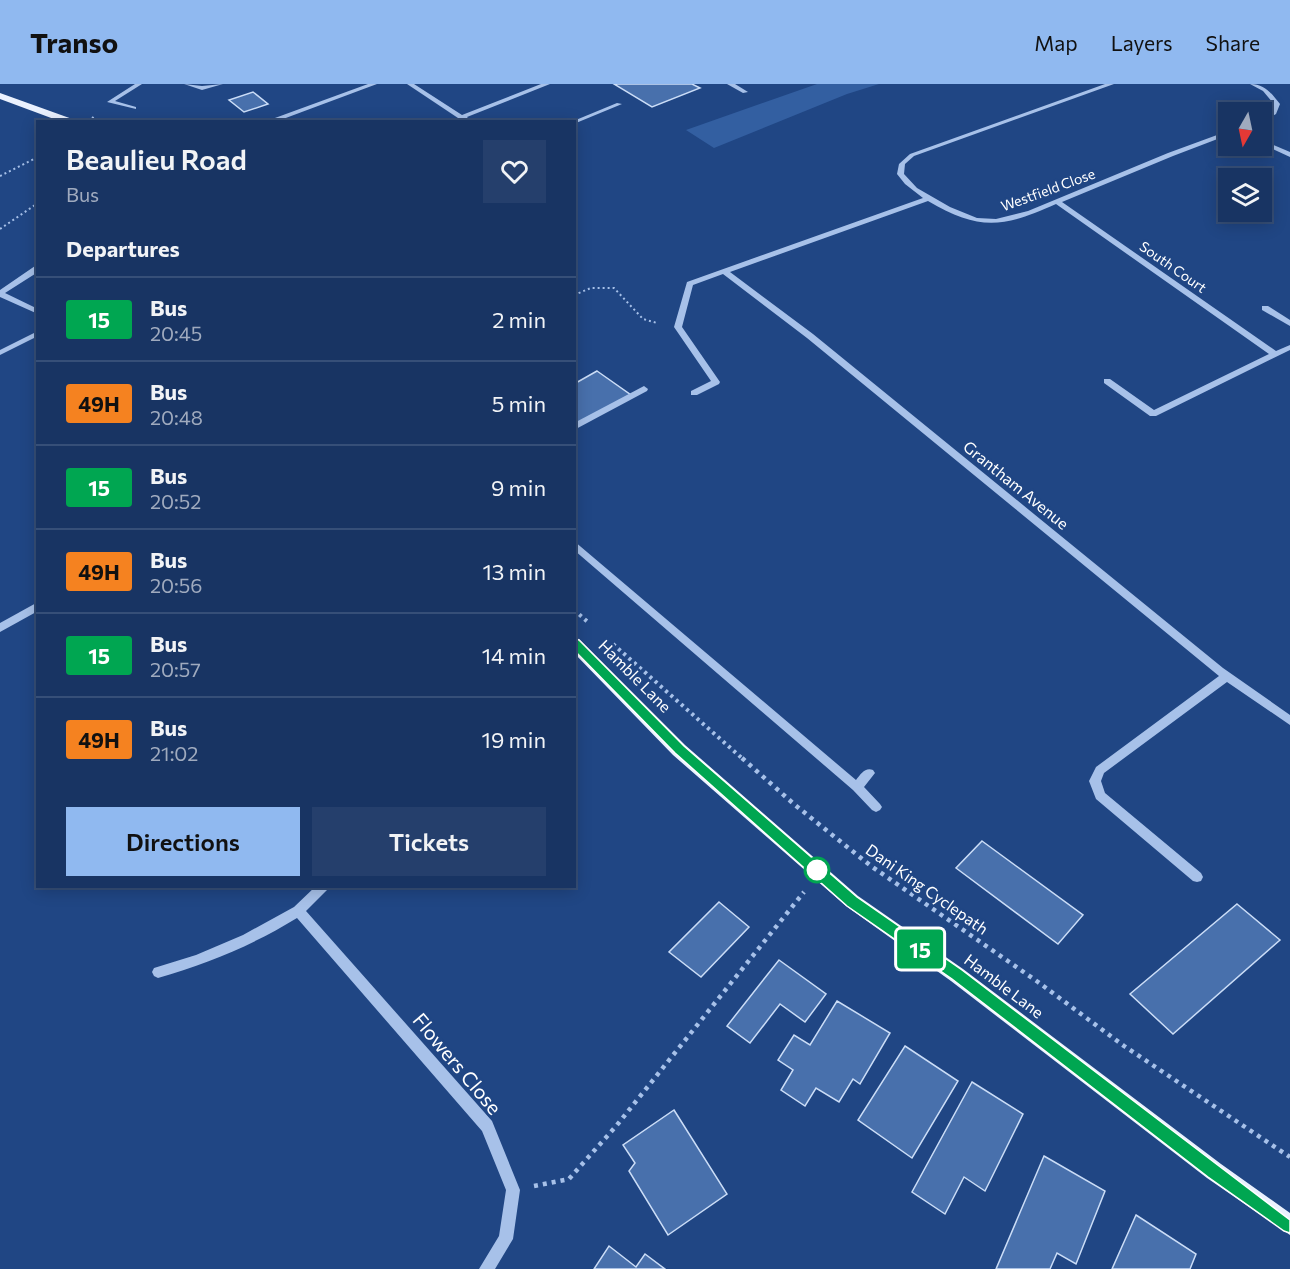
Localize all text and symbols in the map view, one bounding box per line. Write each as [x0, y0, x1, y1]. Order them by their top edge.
text: Transo [30, 25, 118, 59]
text: Map [1034, 30, 1078, 55]
text: Layers [1111, 30, 1173, 55]
text: Share [1206, 30, 1260, 55]
north arrow [1218, 102, 1272, 156]
map controls [1218, 102, 1272, 222]
button: heart [483, 140, 546, 203]
text: Beaulieu Road [66, 142, 247, 176]
street label: Westfield Close [999, 165, 1097, 214]
button: layers [1218, 168, 1272, 222]
text: Bus [66, 182, 99, 206]
text: Departures [66, 235, 180, 262]
street label: South Court [1136, 237, 1210, 296]
text: Bus [150, 294, 187, 321]
text: 2 min [492, 306, 546, 333]
text: 15 [88, 307, 110, 332]
text: 20:45 [150, 321, 202, 345]
text: Bus [150, 378, 187, 405]
text: 5 min [492, 390, 546, 417]
text: 49H [78, 391, 120, 416]
text: 20:48 [150, 405, 203, 429]
street label: Grantham Avenue [960, 436, 1073, 533]
text: Bus [150, 462, 187, 489]
text: 9 min [491, 474, 546, 501]
text: 15 [88, 475, 110, 500]
text: 20:52 [150, 489, 201, 513]
text: Bus [150, 546, 187, 573]
text: 13 min [482, 558, 546, 585]
text: 49H [78, 559, 120, 584]
text: 20:56 [150, 573, 202, 597]
text: Bus [150, 630, 187, 657]
street label: Hamble Lane [595, 636, 675, 716]
text: 14 min [482, 642, 546, 669]
text: 15 [88, 643, 110, 668]
text: 20:57 [150, 657, 201, 681]
text: Bus [150, 714, 187, 741]
text: 19 min [482, 726, 546, 753]
text: 49H [78, 727, 120, 752]
text: 21:02 [150, 741, 198, 765]
button: Directions [66, 807, 300, 876]
button: Tickets [312, 807, 546, 876]
street label: Dani King Cyclepath [863, 839, 992, 938]
unlabelled marker [804, 857, 830, 883]
line badge: 15 [893, 930, 947, 968]
text: 15 [909, 937, 931, 962]
street label: Hamble Lane [961, 950, 1048, 1022]
street label: Flowers Close [408, 1008, 507, 1119]

